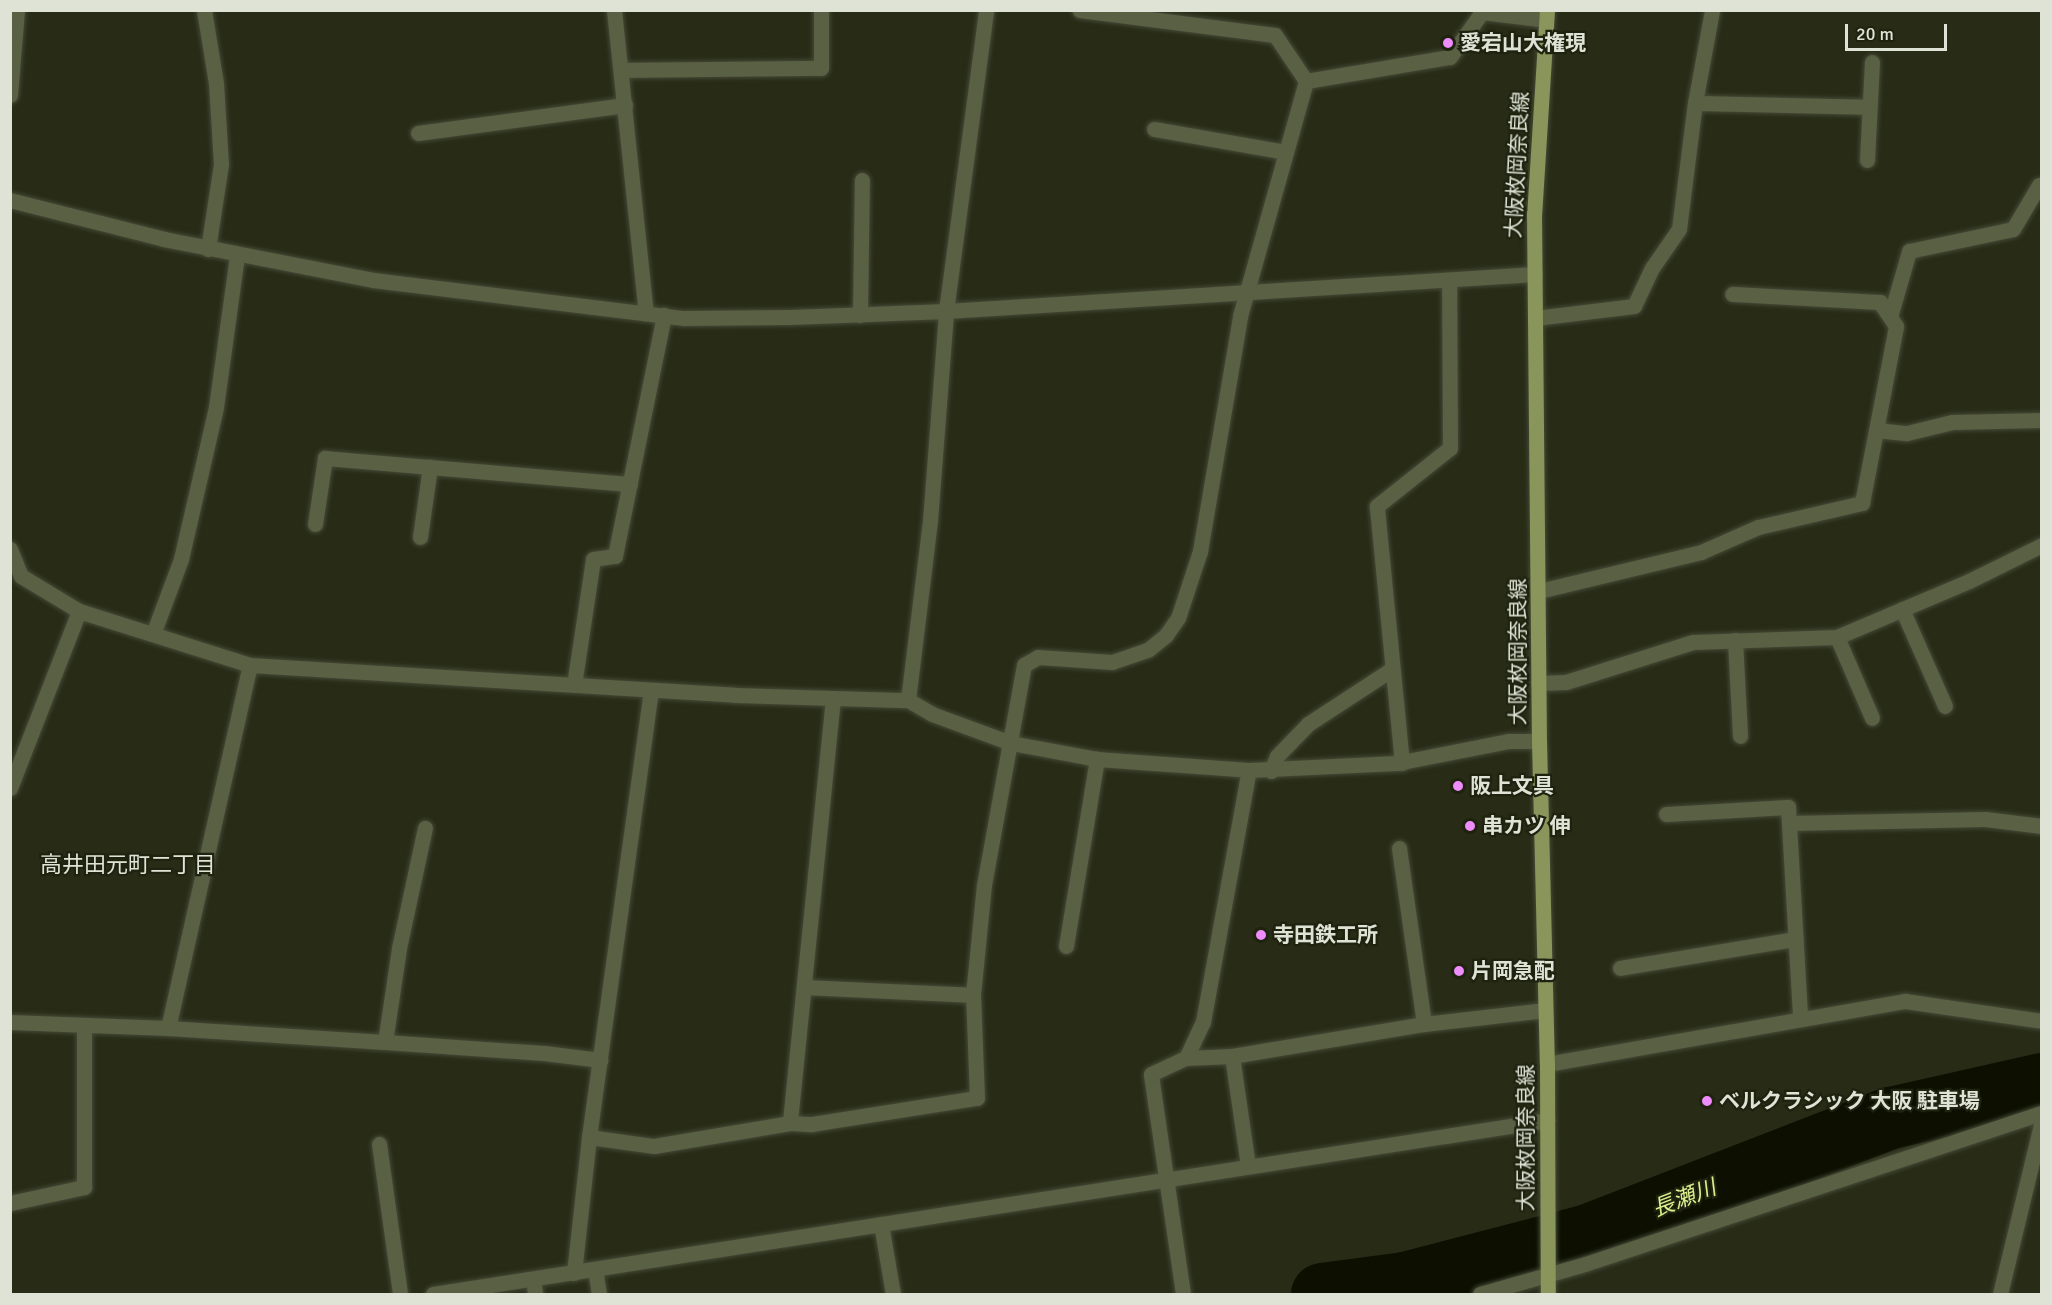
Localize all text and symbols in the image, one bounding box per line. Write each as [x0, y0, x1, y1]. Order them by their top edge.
scale bar [1848, 12, 1950, 50]
text: 20 m [1856, 23, 1894, 45]
place label: 愛宕山大権現 [1460, 30, 1586, 56]
marker: 愛宕山大権現 [1441, 36, 1455, 50]
street label: 大阪枚岡奈良線 [1501, 91, 1533, 239]
street label: 大阪枚岡奈良線 [1505, 579, 1531, 725]
place label: 阪上文具 [1470, 773, 1554, 799]
marker: 阪上文具 [1451, 779, 1465, 793]
place label: 串カツ 伸 [1482, 813, 1571, 839]
marker: 串カツ 伸 [1463, 819, 1477, 833]
district label: 高井田元町二丁目 [40, 852, 216, 878]
place label: 寺田鉄工所 [1273, 922, 1378, 948]
marker: 寺田鉄工所 [1254, 928, 1268, 942]
place label: 片岡急配 [1471, 958, 1555, 984]
marker: 片岡急配 [1452, 964, 1466, 978]
street label: 大阪枚岡奈良線 [1513, 1065, 1539, 1211]
place label: ベルクラシック 大阪 駐車場 [1719, 1088, 1980, 1114]
marker: ベルクラシック 大阪 駐車場 [1700, 1094, 1714, 1108]
water label: 長瀬川 [1648, 1174, 1720, 1222]

